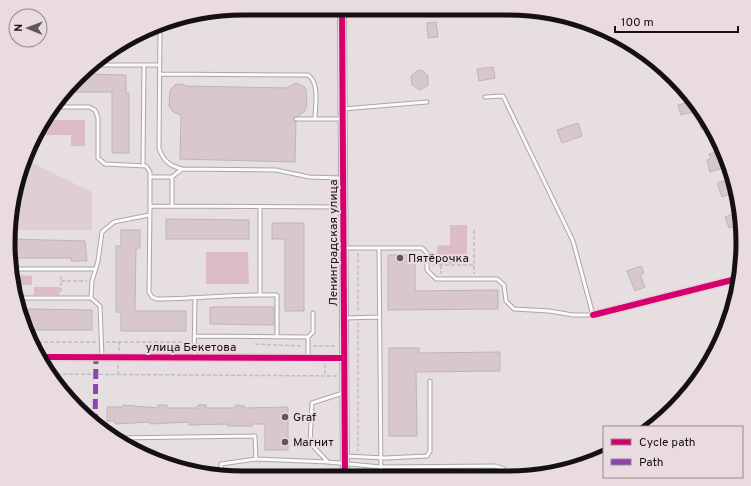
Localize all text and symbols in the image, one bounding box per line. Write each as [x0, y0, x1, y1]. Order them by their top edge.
north arrow [8, 8, 48, 48]
scale bar [615, 8, 738, 34]
text: 100 m [621, 15, 654, 31]
text: N [12, 24, 26, 32]
street label: Ленинградская улица [326, 179, 342, 307]
place label: Пятёрочка [408, 251, 469, 267]
marker: Пятёрочка [395, 253, 405, 263]
street label: улица Бекетова [146, 340, 236, 356]
place label: Graf [293, 410, 316, 426]
marker: Graf [280, 412, 290, 422]
legend [603, 426, 743, 478]
place label: Магнит [293, 435, 334, 451]
text: Cycle path [639, 435, 696, 451]
marker: Магнит [280, 437, 290, 447]
text: Path [639, 455, 664, 471]

